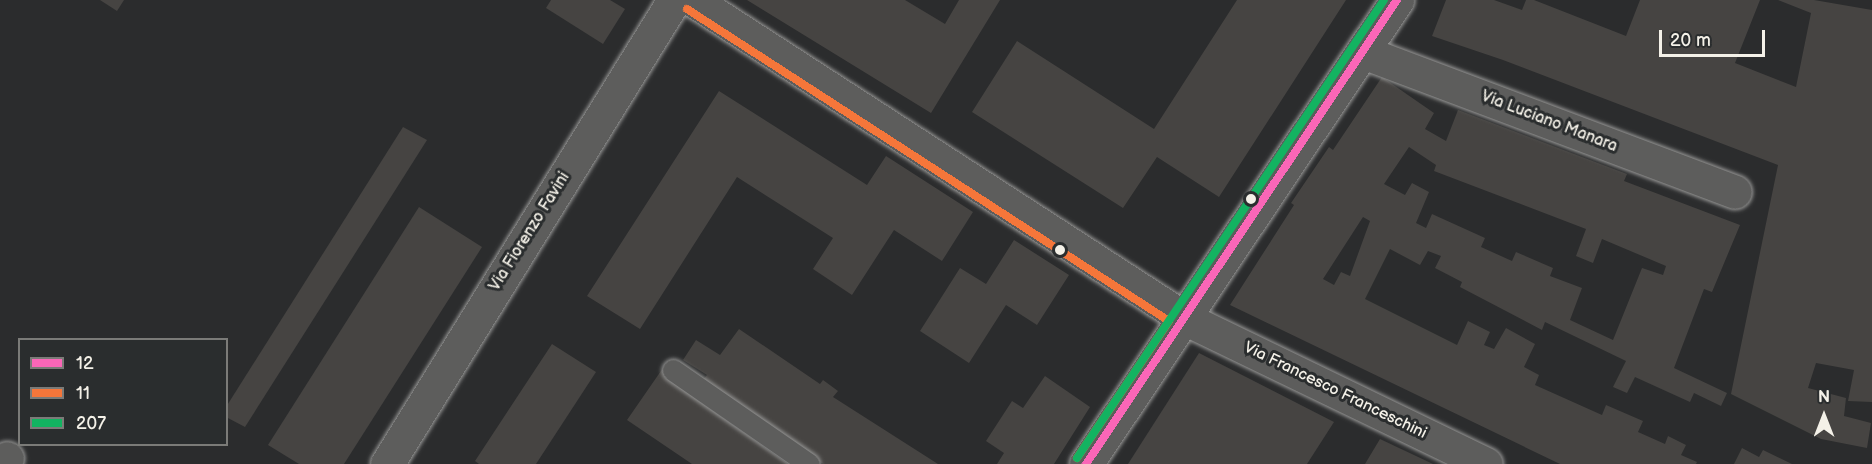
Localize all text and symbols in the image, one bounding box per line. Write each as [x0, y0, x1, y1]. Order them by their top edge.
scale bar [1662, 18, 1768, 56]
text: 20 m [1670, 30, 1711, 51]
street label: Via Luciano Manara [1478, 87, 1620, 157]
street label: Via Fiorenzo Favini [486, 169, 574, 295]
unlabelled marker [1245, 193, 1257, 205]
unlabelled marker [1054, 244, 1066, 256]
legend [18, 338, 228, 446]
street label: Via Francesco Franceschini [1241, 338, 1429, 444]
text: 12 [76, 353, 94, 374]
text: 11 [76, 383, 90, 404]
north arrow [1794, 386, 1854, 446]
text: N [1818, 388, 1830, 407]
text: 207 [76, 413, 106, 434]

